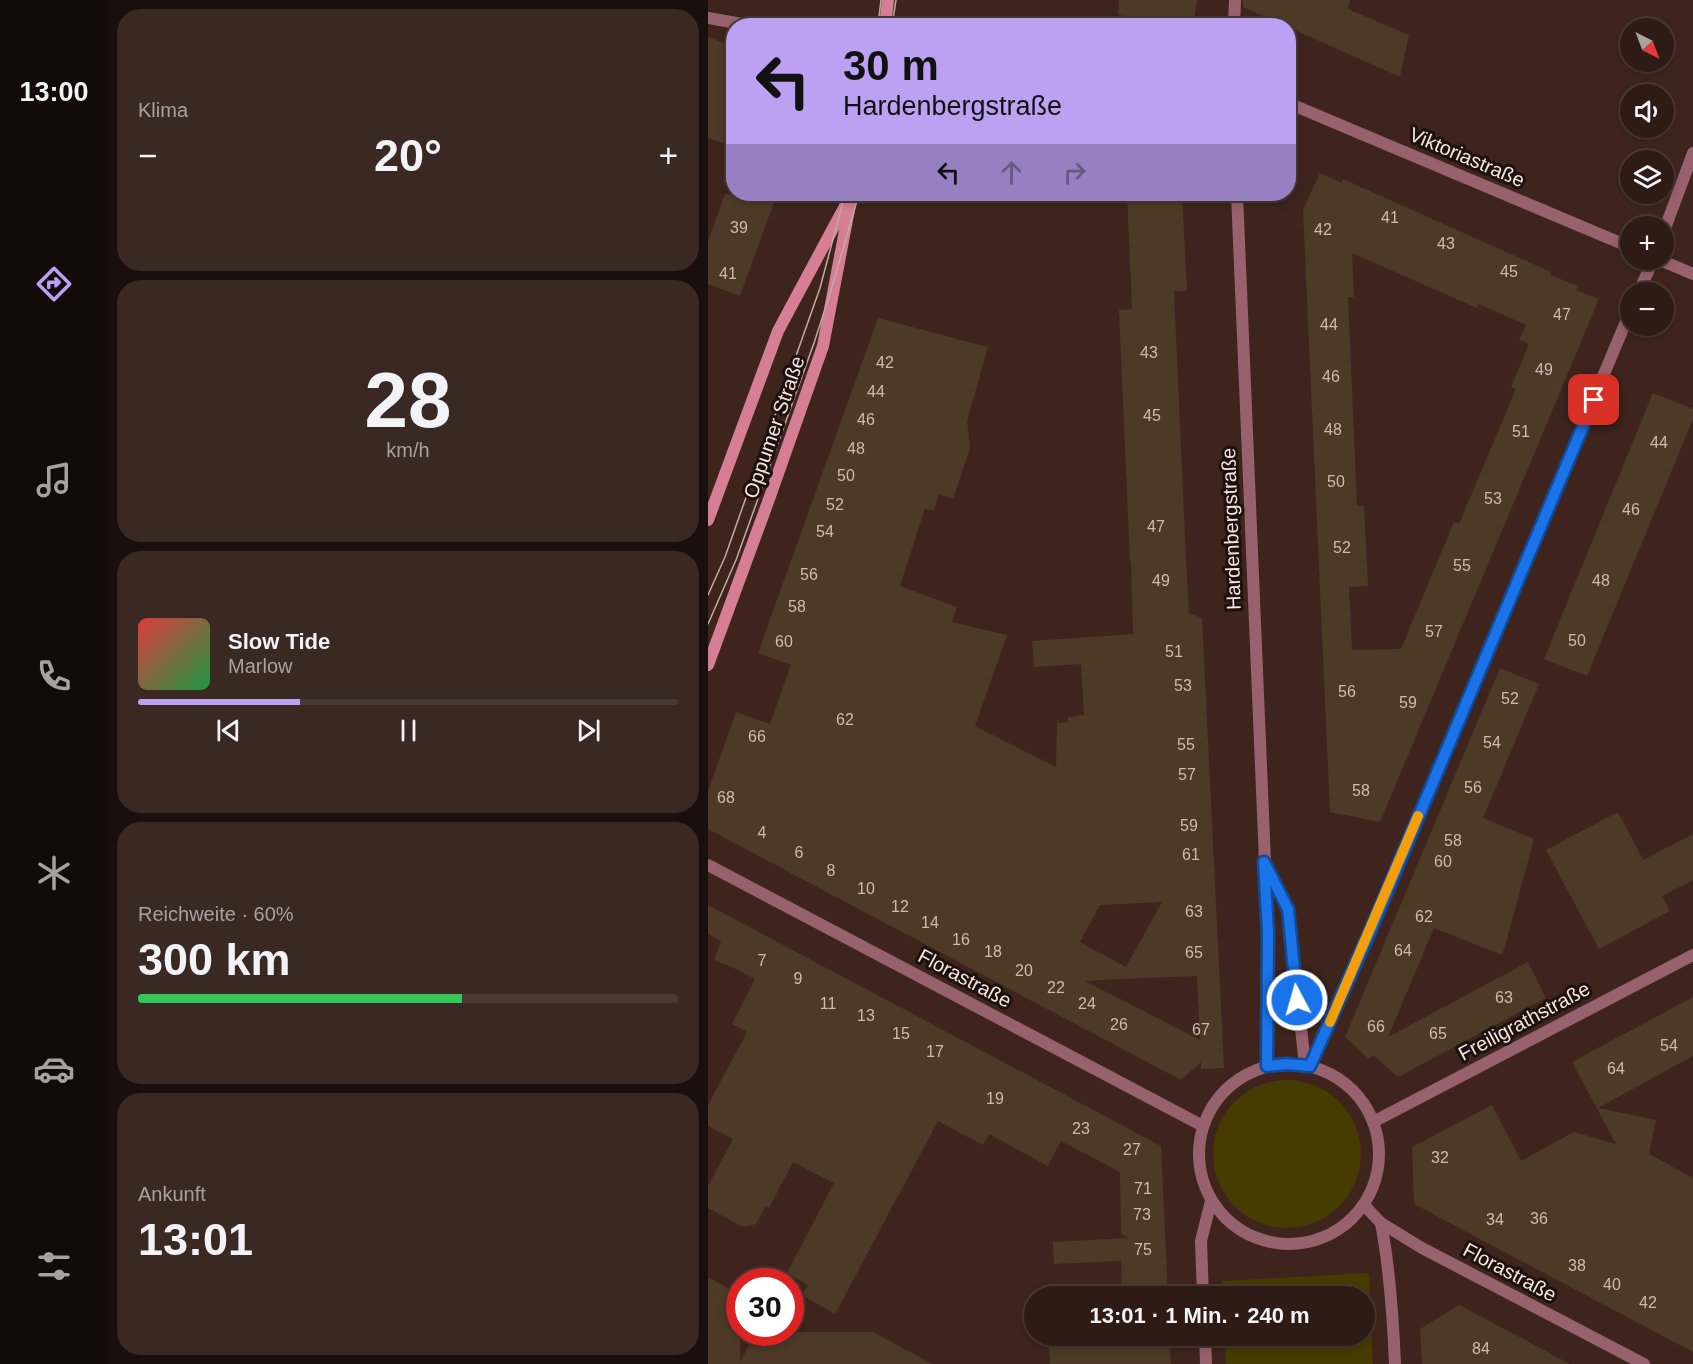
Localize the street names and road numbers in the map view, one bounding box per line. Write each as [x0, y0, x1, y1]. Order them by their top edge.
street label: Viktoriastraße [1406, 123, 1528, 191]
street label: Oppumer Straße [739, 353, 809, 501]
street label: Hardenbergstraße [1217, 448, 1245, 610]
street label: Florastraße [915, 944, 1015, 1012]
street label: Freiligrathstraße [1455, 977, 1593, 1065]
street label: Florastraße [1460, 1238, 1560, 1306]

